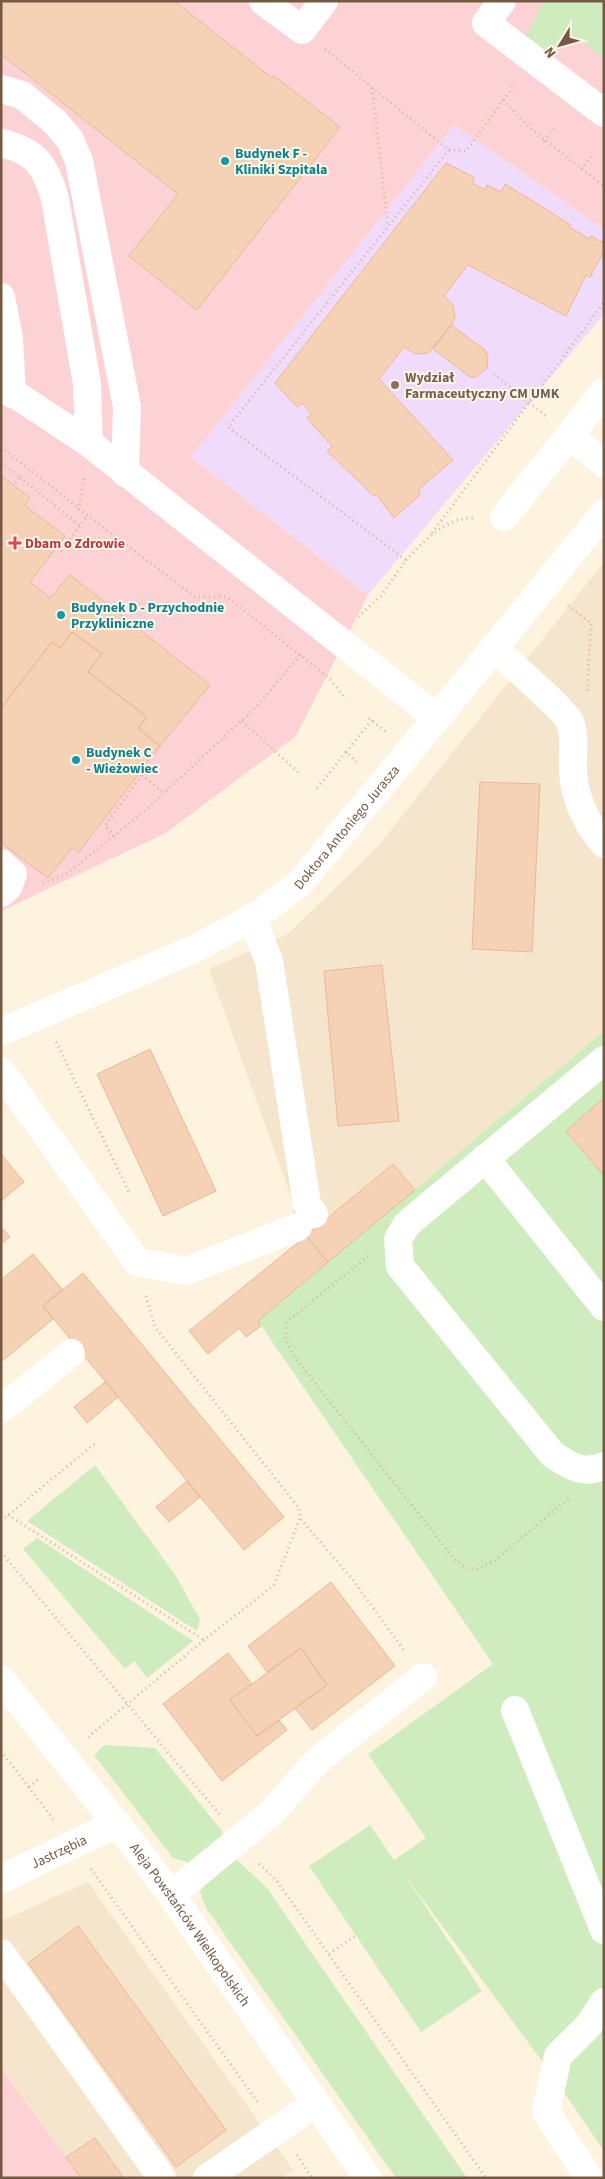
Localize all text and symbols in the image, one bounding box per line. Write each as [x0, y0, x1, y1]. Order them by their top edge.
north arrow [535, 20, 585, 70]
text: N [540, 42, 561, 62]
place label: Budynek F - Kliniki Szpitala [235, 144, 327, 180]
marker: Budynek F - Kliniki Szpitala [219, 155, 231, 167]
place label: Wydział Farmaceutyczny CM UMK [405, 368, 560, 404]
marker: Wydział Farmaceutyczny CM UMK [389, 379, 401, 391]
place label: Dbam o Zdrowie [25, 534, 125, 554]
marker: Dbam o Zdrowie [9, 537, 21, 549]
place label: Budynek D - Przychodnie Przykliniczne [71, 598, 224, 634]
marker: Budynek D - Przychodnie Przykliniczne [55, 609, 67, 621]
place label: Budynek C - Wieżowiec [86, 743, 159, 779]
marker: Budynek C - Wieżowiec [70, 754, 82, 766]
street label: Doktora Antoniego Jurasza [289, 761, 405, 894]
street label: Jastrzębia [28, 1830, 91, 1874]
street label: Aleja Powstańców Wielkopolskich [125, 1839, 255, 2011]

